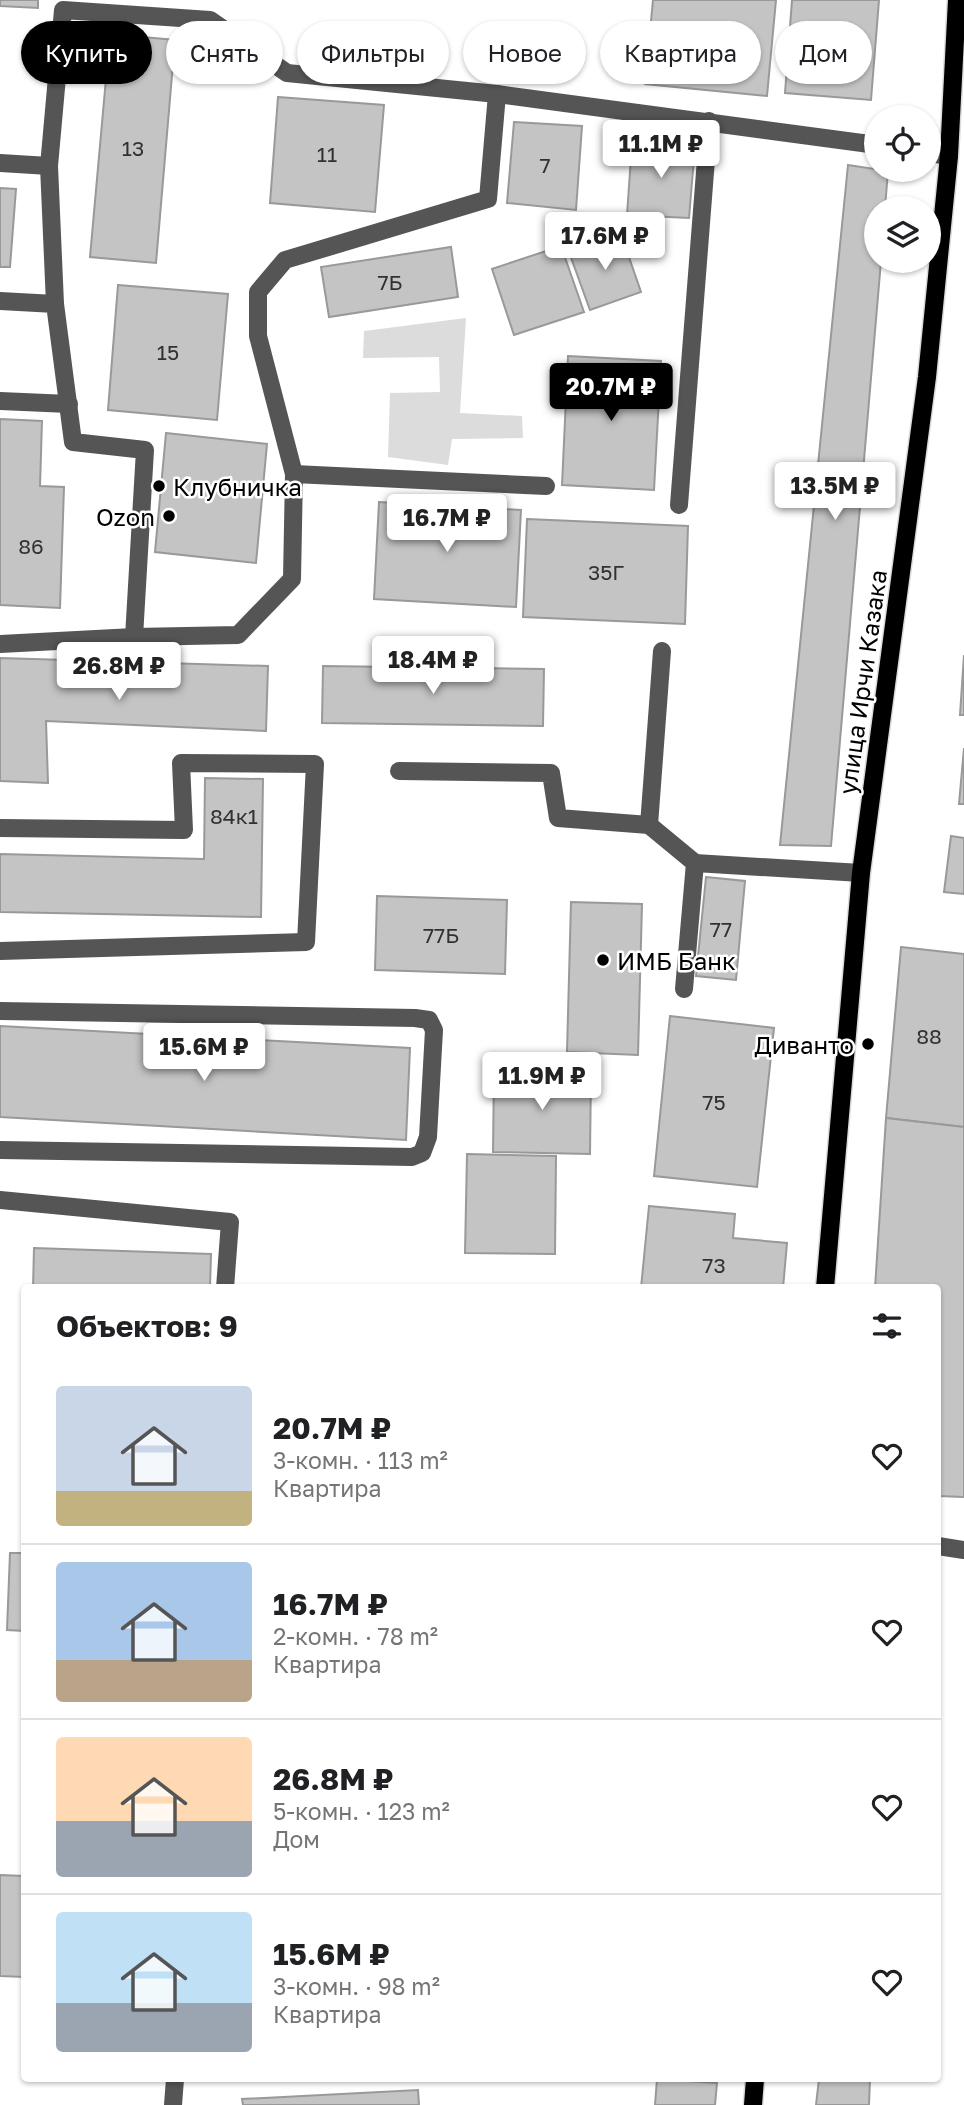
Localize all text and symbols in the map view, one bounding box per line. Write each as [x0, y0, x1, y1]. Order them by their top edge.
chip: Купить [21, 21, 152, 84]
chip: Снять [166, 21, 283, 84]
chip: Фильтры [297, 21, 449, 84]
chip: Новое [463, 21, 586, 84]
chip: Квартира [600, 21, 761, 84]
chip: Дом [775, 21, 872, 84]
map controls [864, 105, 941, 273]
button: locate [864, 105, 941, 182]
pin: 11.1M ₽ [596, 120, 726, 180]
text: 11.1M ₽ [619, 129, 703, 157]
house number: 13 [122, 135, 144, 161]
house number: 11 [317, 141, 337, 167]
house number: 7 [539, 152, 551, 178]
button: layers [864, 196, 941, 273]
pin: 17.6M ₽ [540, 212, 670, 272]
text: 17.6M ₽ [561, 221, 649, 249]
house number: 7Б [377, 269, 403, 295]
house number: 15 [157, 339, 179, 365]
pin: 20.7M ₽ [546, 364, 676, 423]
text: 20.7M ₽ [566, 372, 656, 400]
pin: 13.5M ₽ [770, 462, 900, 522]
text: 13.5M ₽ [790, 471, 880, 499]
place label: Клубничка [173, 472, 302, 501]
marker: Клубничка [151, 478, 167, 494]
pin: 16.7M ₽ [382, 494, 512, 554]
place label: Ozon [96, 502, 155, 531]
text: 16.7M ₽ [403, 503, 491, 531]
marker: Ozon [161, 508, 177, 524]
house number: 86 [18, 533, 44, 559]
house number: 35Г [588, 559, 624, 585]
street label: улица Ирчи Казака [832, 568, 892, 796]
pin: 18.4M ₽ [368, 636, 498, 696]
pin: 26.8M ₽ [54, 642, 184, 702]
text: 18.4M ₽ [388, 645, 478, 673]
text: 26.8M ₽ [73, 651, 165, 679]
house number: 84к1 [210, 803, 258, 829]
house number: 77 [710, 916, 732, 942]
house number: 77Б [423, 922, 459, 948]
place label: ИМБ Банк [617, 946, 736, 975]
marker: ИМБ Банк [595, 952, 611, 968]
house number: 88 [916, 1023, 942, 1049]
pin: 15.6M ₽ [139, 1024, 269, 1083]
place label: Диванто [754, 1030, 854, 1059]
text: 15.6M ₽ [159, 1032, 249, 1060]
marker: Диванто [860, 1036, 876, 1052]
pin: 11.9M ₽ [477, 1052, 607, 1112]
text: 11.9M ₽ [498, 1061, 586, 1089]
house number: 75 [702, 1089, 726, 1115]
house number: 73 [702, 1252, 726, 1278]
icon: filters [868, 1307, 906, 1345]
text: Объектов: 9 [56, 1308, 238, 1344]
text: 20.7M ₽ [273, 1410, 391, 1446]
icon: home [112, 1414, 196, 1498]
icon: heart [868, 1437, 906, 1475]
text: 3-комн. · 113 m² [273, 1446, 448, 1474]
text: Квартира [273, 1474, 381, 1502]
text: 16.7M ₽ [273, 1586, 388, 1622]
icon: home [112, 1590, 196, 1674]
icon: heart [868, 1613, 906, 1651]
text: 2-комн. · 78 m² [273, 1622, 438, 1650]
text: Квартира [273, 1650, 381, 1678]
text: 26.8M ₽ [273, 1761, 394, 1797]
icon: home [112, 1765, 196, 1849]
icon: heart [868, 1788, 906, 1826]
text: 5-комн. · 123 m² [273, 1797, 450, 1825]
text: Дом [273, 1825, 320, 1853]
text: 15.6M ₽ [273, 1936, 390, 1972]
icon: home [112, 1940, 196, 2024]
icon: heart [868, 1963, 906, 2001]
text: 3-комн. · 98 m² [273, 1972, 440, 2000]
text: Квартира [273, 2000, 381, 2028]

